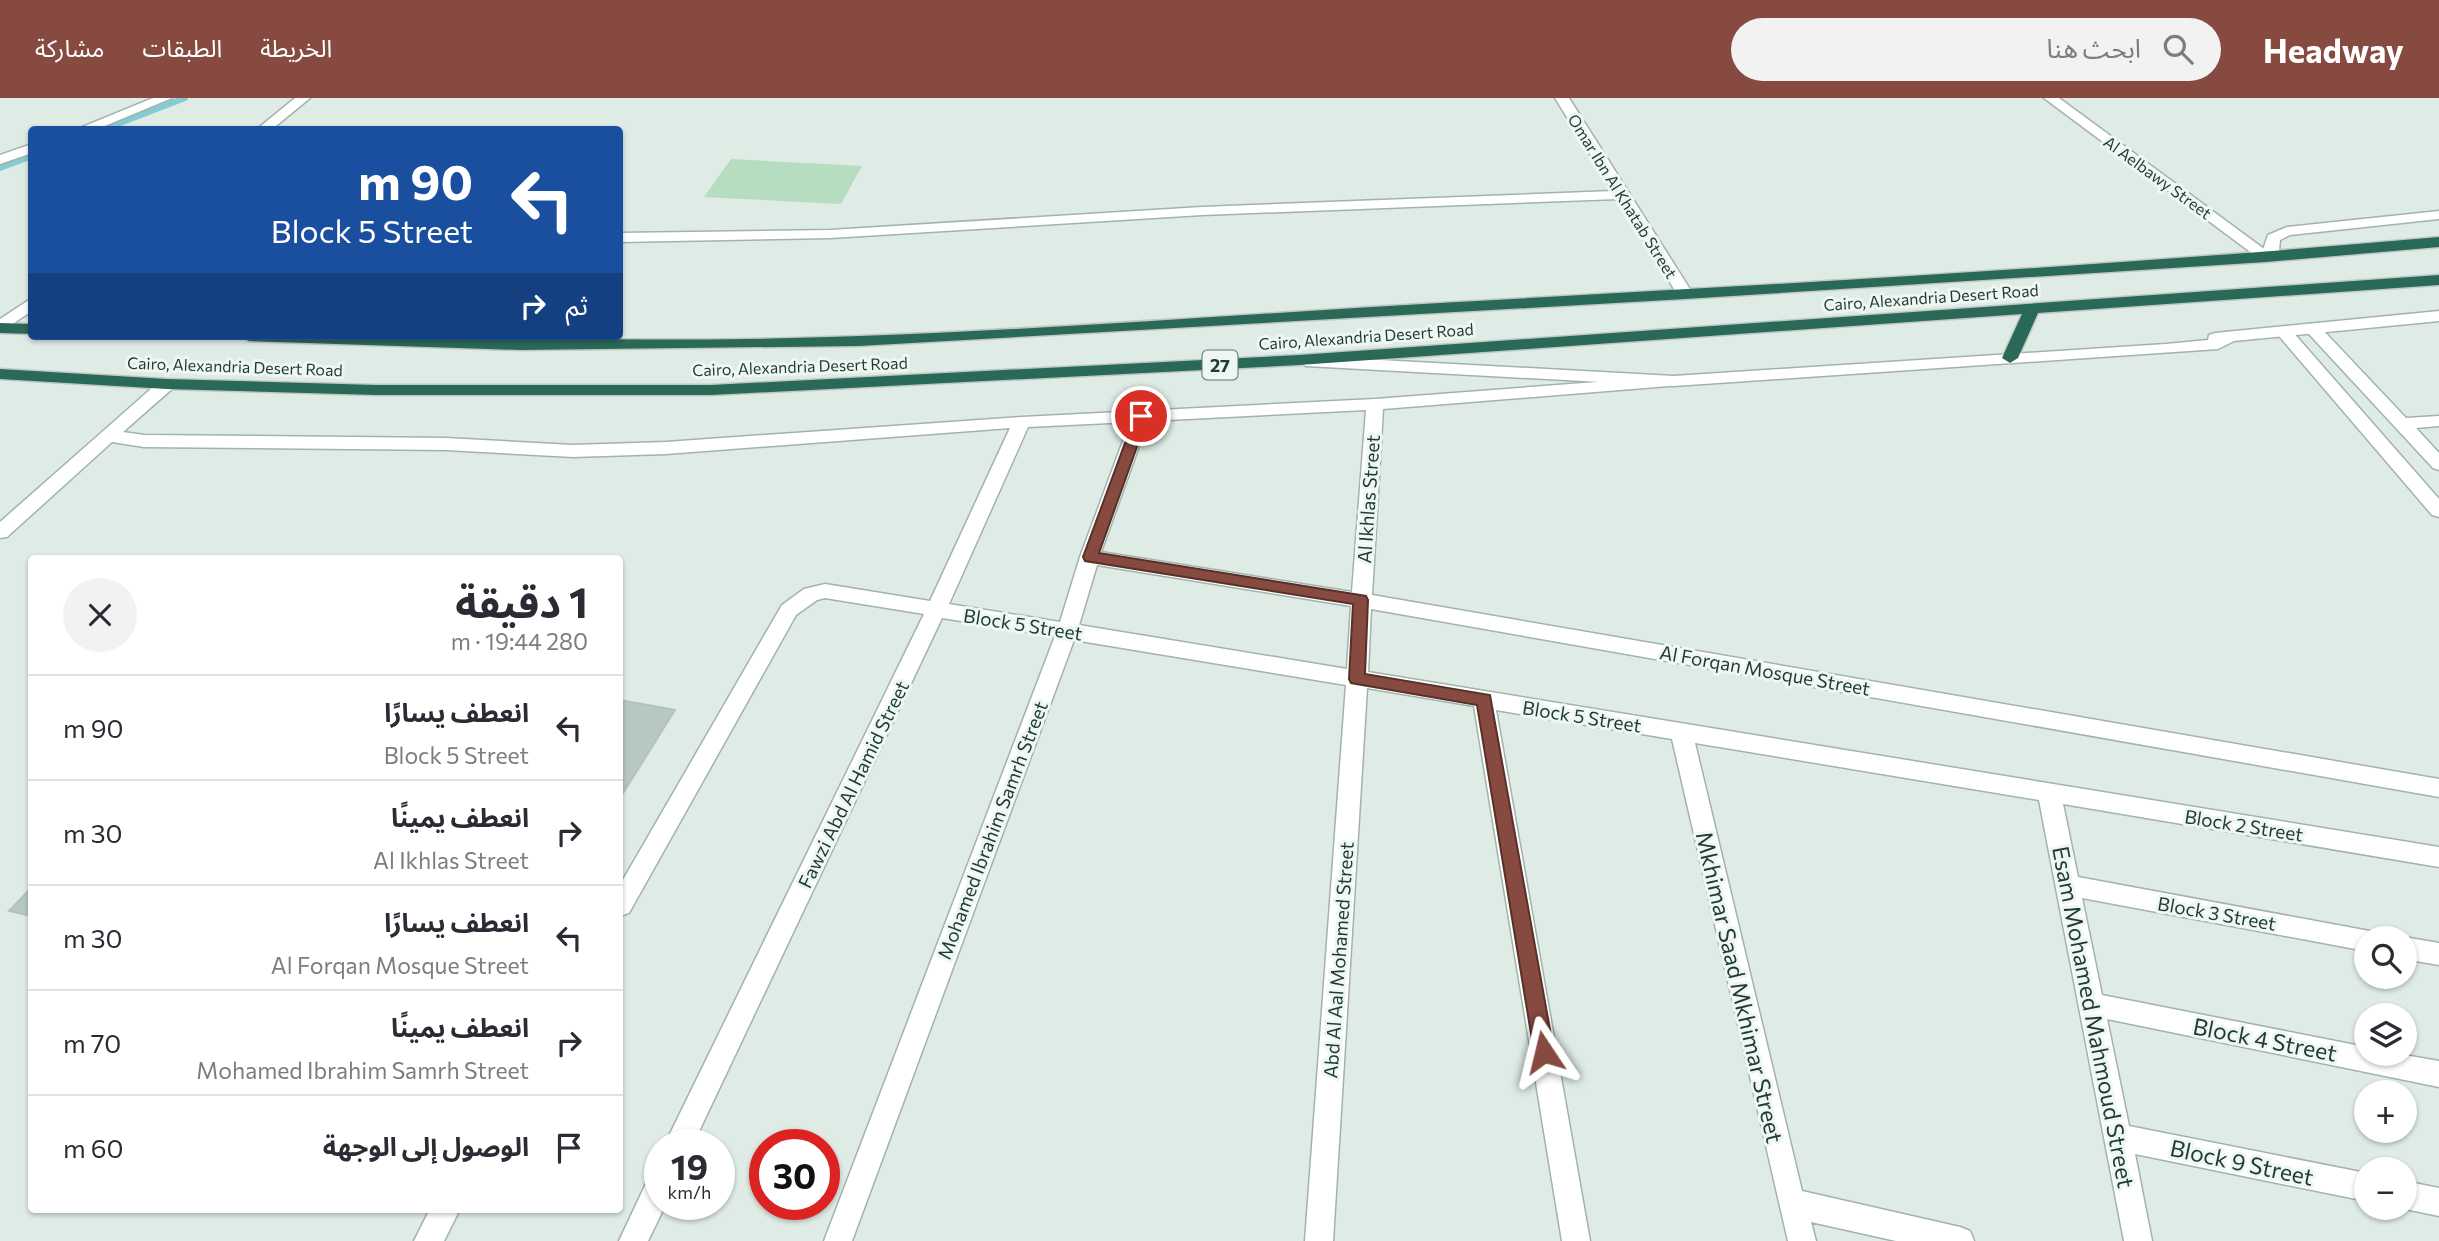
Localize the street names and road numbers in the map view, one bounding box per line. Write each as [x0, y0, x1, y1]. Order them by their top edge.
street label: Omar Ibn Al Khatab Street [1565, 110, 1682, 282]
street label: Al Aelbawy Street [2100, 132, 2216, 223]
street label: Cairo, Alexandria Desert Road [1823, 280, 2039, 314]
street label: Cairo, Alexandria Desert Road [1258, 319, 1474, 353]
road number: 27 [1202, 351, 1238, 380]
street label: Cairo, Alexandria Desert Road [127, 353, 343, 379]
street label: Cairo, Alexandria Desert Road [692, 353, 908, 379]
street label: Al Ikhlas Street [1352, 434, 1384, 564]
street label: Block 5 Street [962, 603, 1084, 645]
street label: Al Forqan Mosque Street [1658, 640, 1872, 700]
street label: Fawzi Abd Al Hamid Street [793, 676, 913, 891]
street label: Block 5 Street [1521, 695, 1643, 737]
street label: Mohamed Ibrahim Samrh Street [932, 697, 1052, 962]
street label: Block 2 Street [2183, 804, 2305, 846]
street label: Mkhimar Saad Mkhimar Street [1691, 829, 1789, 1145]
street label: Abd Al Aal Mohamed Street [1318, 841, 1358, 1079]
street label: Esam Mohamed Mahmoud Street [2047, 844, 2141, 1190]
street label: Block 3 Street [2156, 891, 2278, 935]
street label: Block 4 Street [2191, 1011, 2339, 1067]
street label: Block 9 Street [2168, 1133, 2316, 1191]

